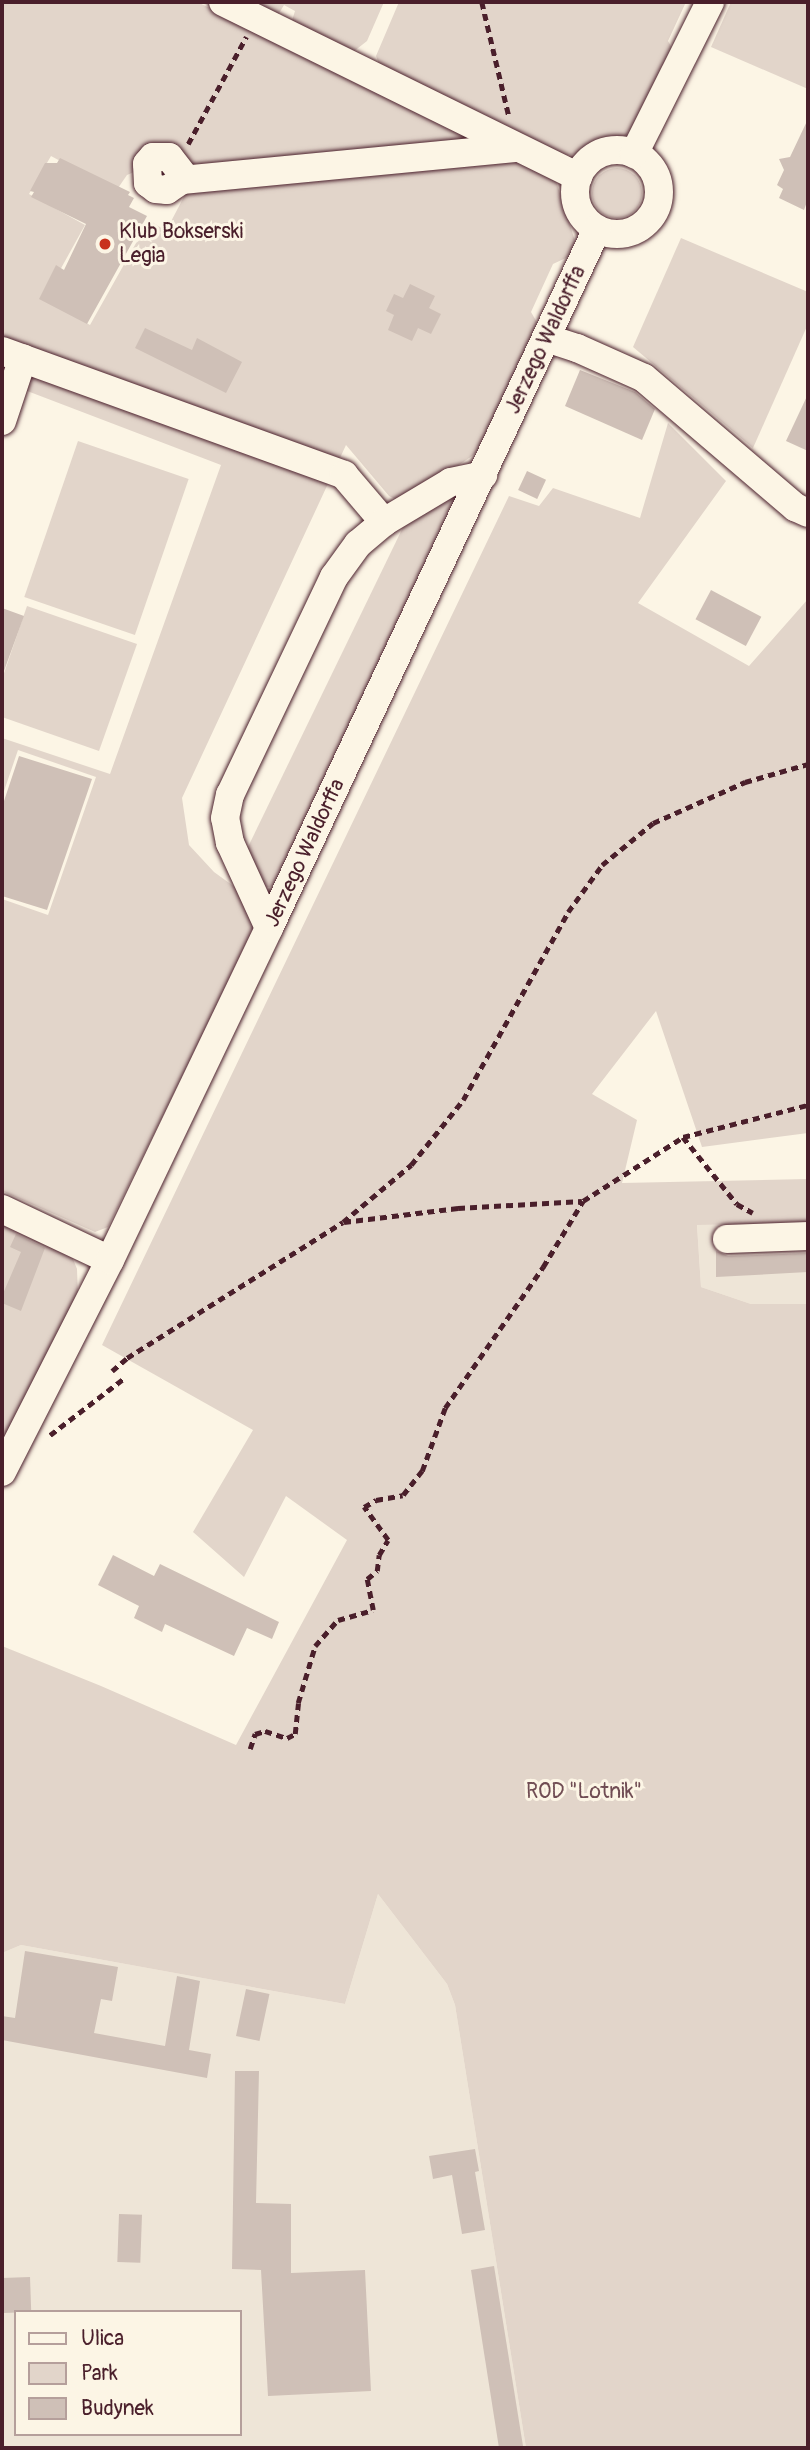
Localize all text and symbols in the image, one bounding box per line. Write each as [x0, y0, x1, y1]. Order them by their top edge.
place label: Klub Bokserski Legia [119, 219, 243, 269]
marker: Klub Bokserski Legia [97, 236, 113, 252]
street label: Jerzego Waldorffa [501, 262, 591, 418]
street label: Jerzego Waldorffa [260, 775, 350, 931]
park label: ROD "Lotnik" [526, 1779, 642, 1805]
legend [14, 2310, 242, 2436]
text: Ulica [81, 2325, 124, 2352]
text: Park [81, 2360, 118, 2387]
text: Budynek [81, 2395, 154, 2422]

